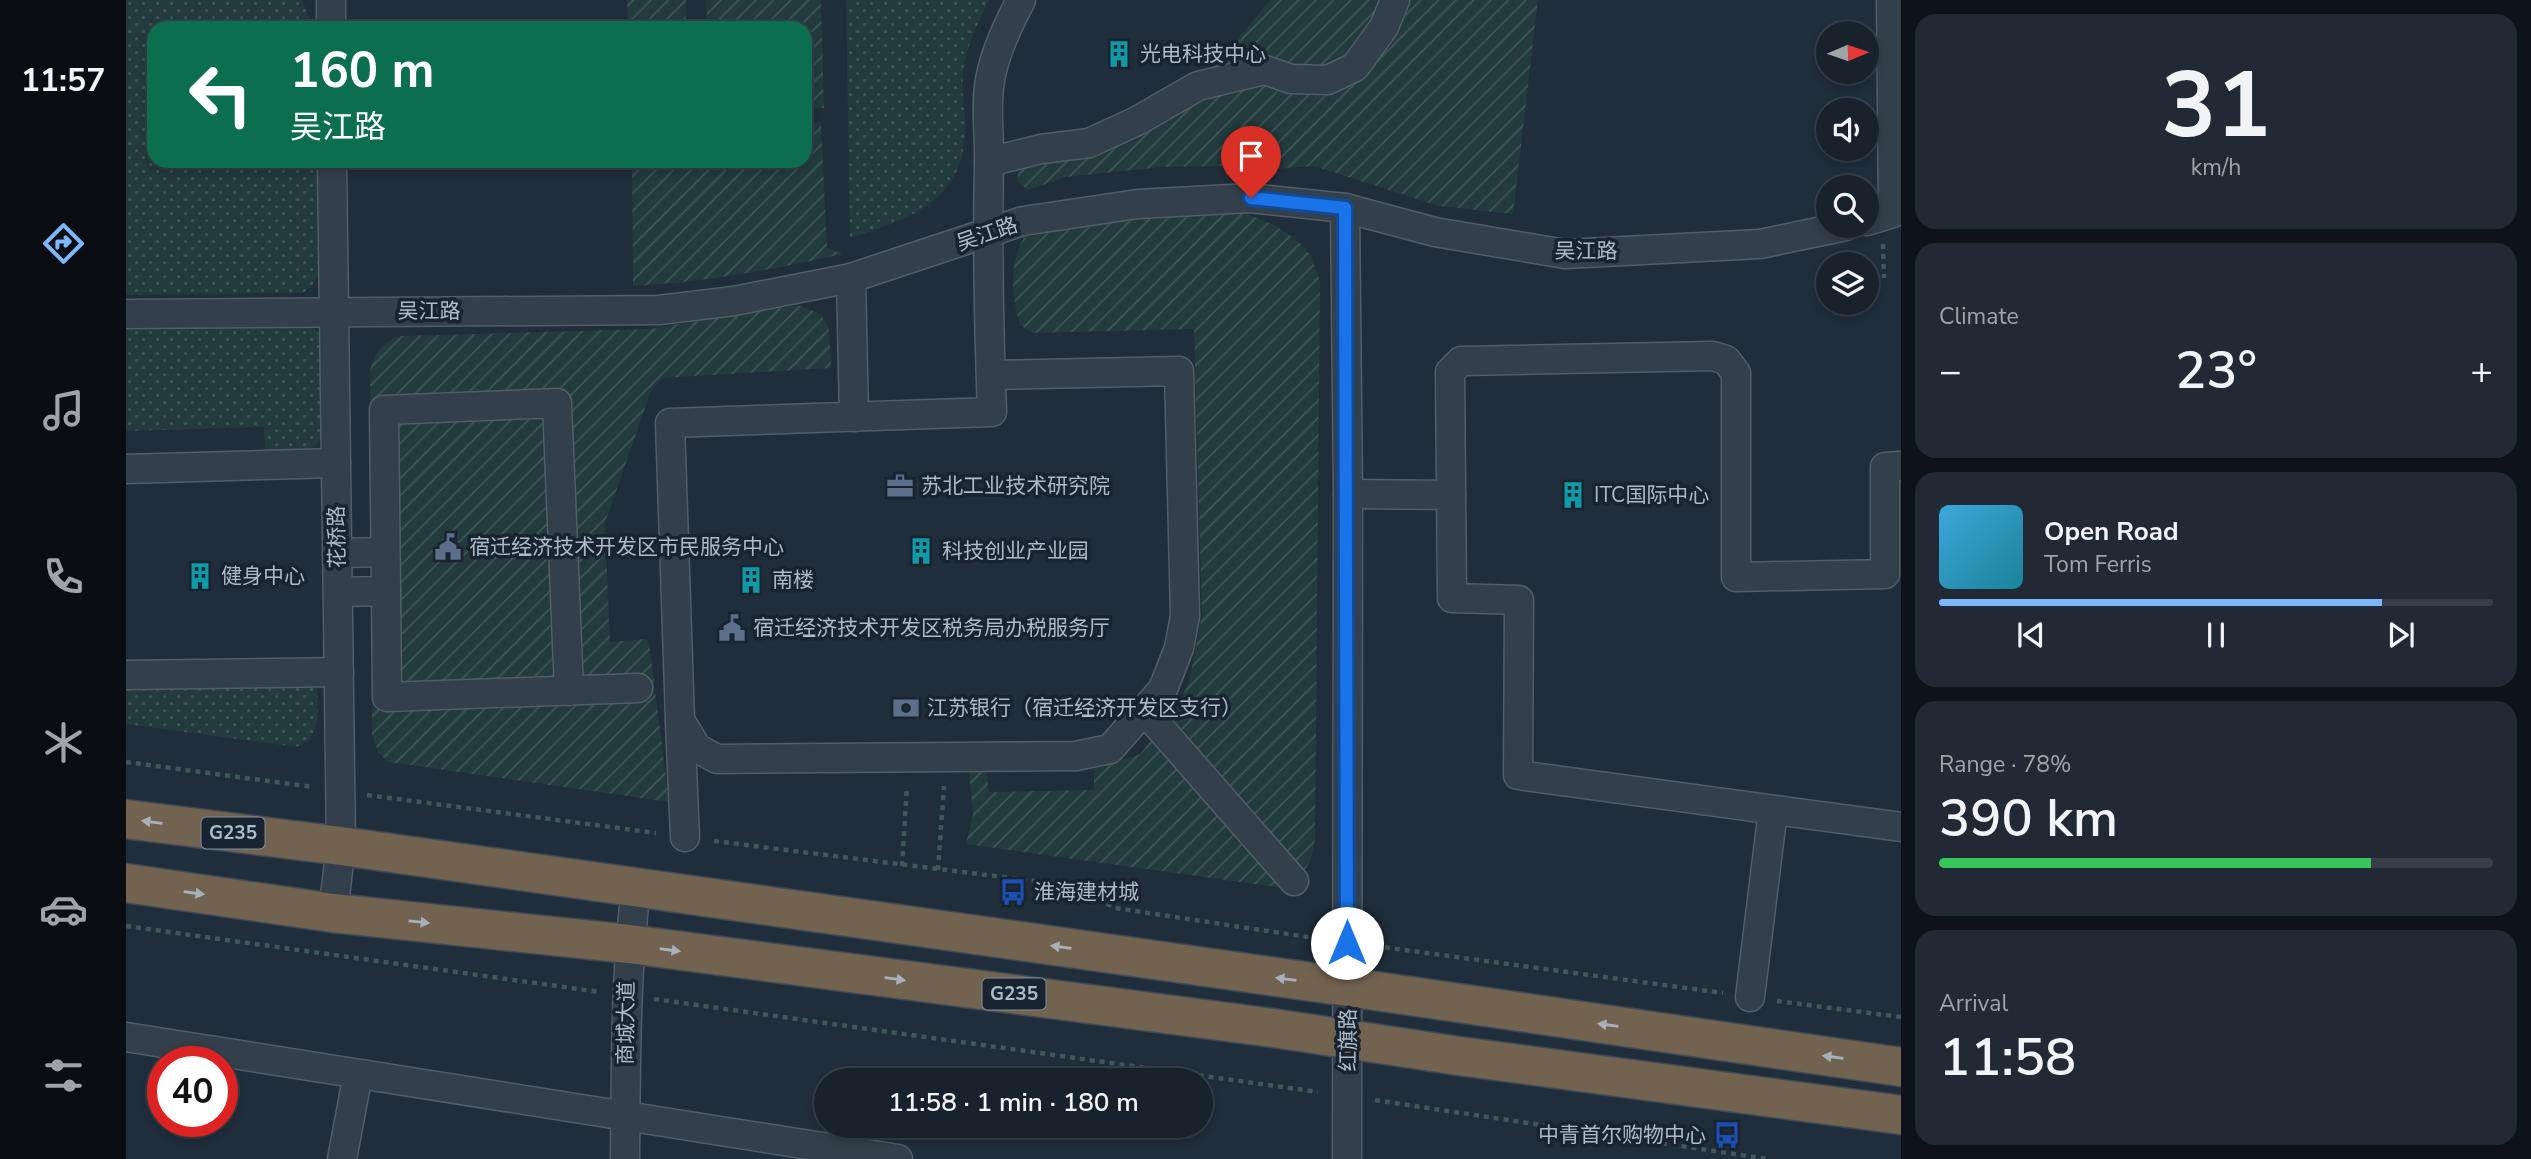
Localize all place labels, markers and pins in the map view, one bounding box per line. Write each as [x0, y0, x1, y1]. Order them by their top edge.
building icon: 光电科技中心 [1104, 39, 1134, 69]
place label: 光电科技中心 [1140, 40, 1266, 68]
pin [1221, 126, 1281, 198]
office icon: 苏北工业技术研究院 [885, 471, 915, 501]
place label: 苏北工业技术研究院 [921, 472, 1110, 500]
building icon: ITC国际中心 [1558, 480, 1588, 510]
place label: ITC国际中心 [1594, 481, 1709, 509]
public building icon: 宿迁经济技术开发区市民服务中心 [433, 532, 463, 562]
place label: 宿迁经济技术开发区市民服务中心 [469, 533, 784, 561]
building icon: 科技创业产业园 [906, 536, 936, 566]
place label: 科技创业产业园 [942, 537, 1089, 565]
building icon: 健身中心 [185, 561, 215, 591]
place label: 健身中心 [221, 562, 305, 590]
building icon: 南楼 [736, 565, 766, 595]
place label: 南楼 [772, 566, 814, 594]
public building icon: 宿迁经济技术开发区税务局办税服务厅 [717, 613, 747, 643]
place label: 宿迁经济技术开发区税务局办税服务厅 [753, 614, 1110, 642]
bank icon: 江苏银行（宿迁经济开发区支行） [891, 693, 921, 723]
place label: 江苏银行（宿迁经济开发区支行） [927, 694, 1242, 722]
bus stop icon: 淮海建材城 [998, 877, 1028, 907]
place label: 淮海建材城 [1034, 878, 1139, 906]
bus stop icon: 中青首尔购物中心 [1712, 1120, 1742, 1150]
place label: 中青首尔购物中心 [1538, 1121, 1706, 1149]

